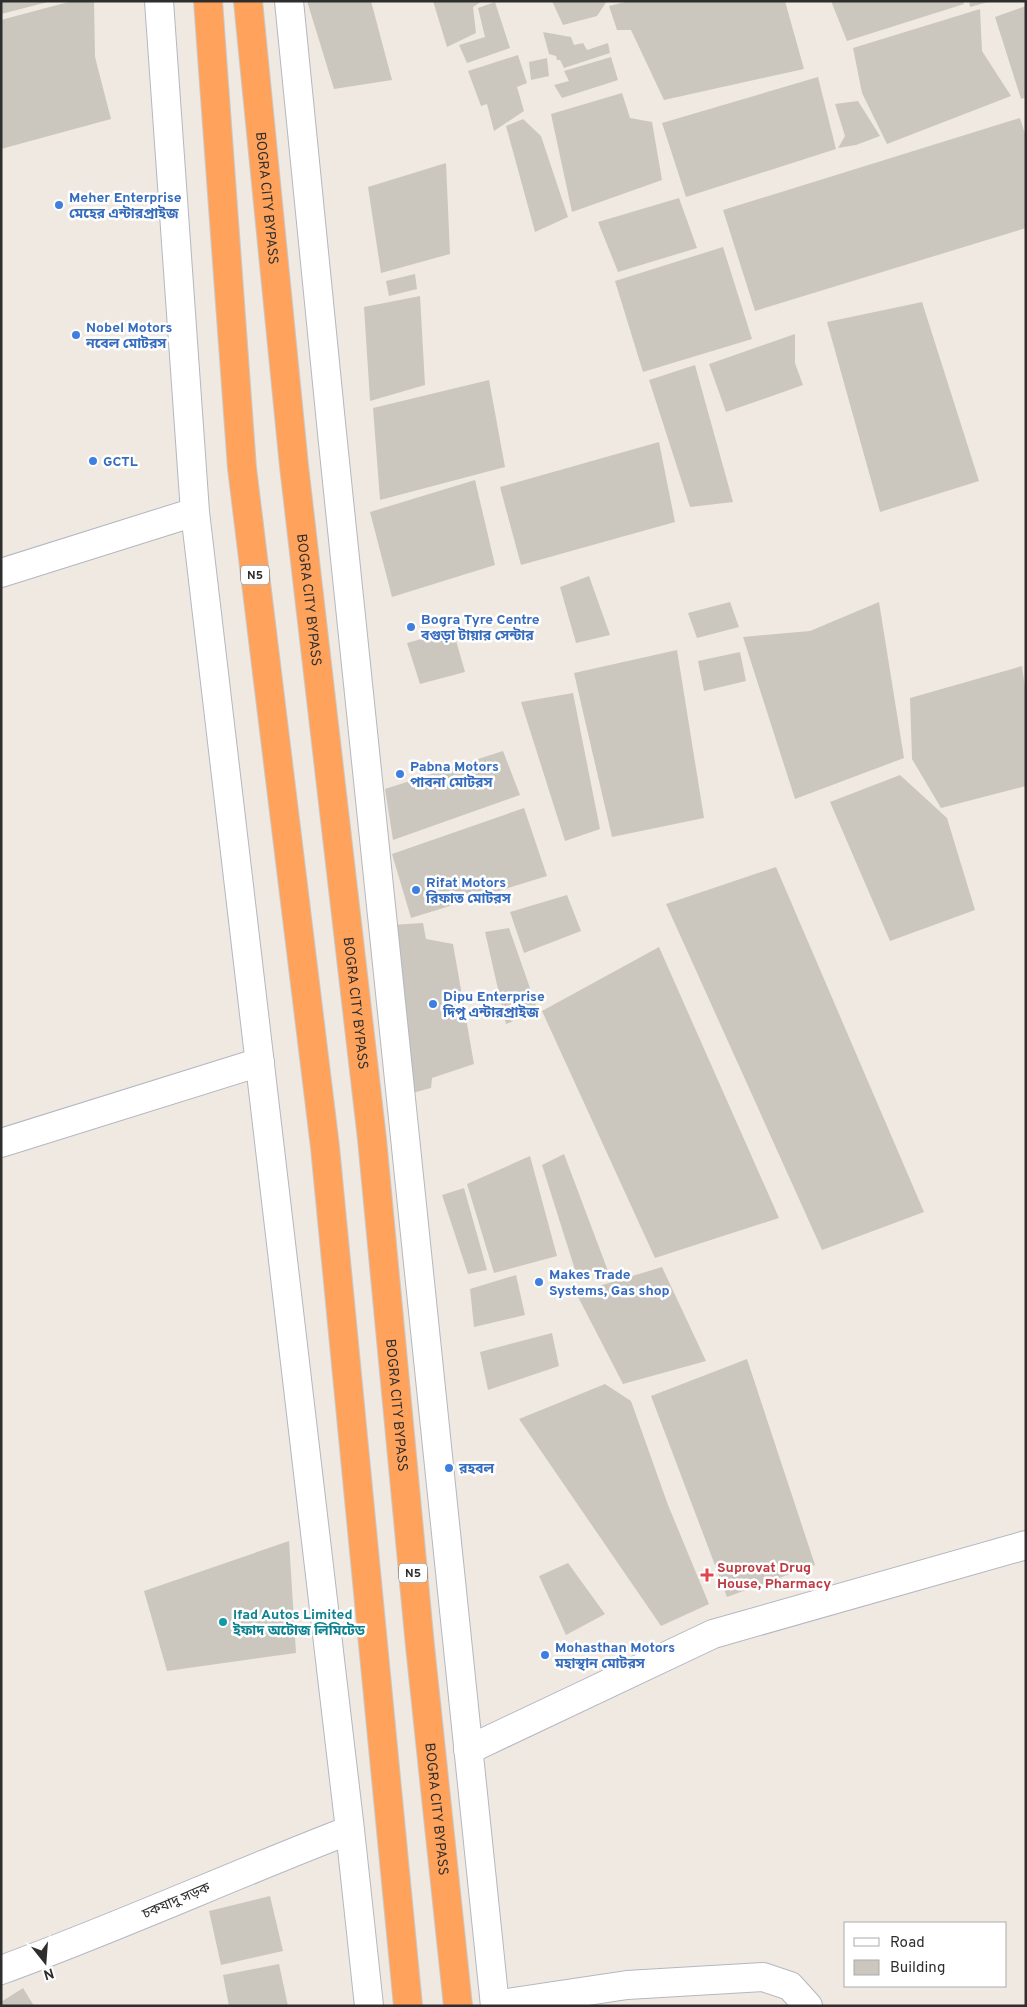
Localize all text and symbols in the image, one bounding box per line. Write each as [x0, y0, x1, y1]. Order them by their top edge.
street label: BOGRA CITY BYPASS [251, 131, 281, 265]
place label: Meher Enterprise মেহের এন্টারপ্রাইজ [69, 190, 182, 223]
marker: Meher Enterprise মেহের এন্টারপ্রাইজ [53, 199, 65, 211]
place label: Nobel Motors নবেল মোটরস [85, 320, 173, 353]
marker: Nobel Motors নবেল মোটরস [70, 329, 82, 341]
place label: GCTL [103, 454, 138, 471]
marker: GCTL [87, 455, 99, 467]
street label: BOGRA CITY BYPASS [292, 533, 324, 667]
road number: N5 [241, 566, 269, 584]
place label: Bogra Tyre Centre বগুড়া টায়ার সেন্টার [420, 612, 540, 645]
marker: Bogra Tyre Centre বগুড়া টায়ার সেন্টার [405, 621, 417, 633]
place label: Pabna Motors পাবনা মোটরস [410, 759, 499, 792]
marker: Pabna Motors পাবনা মোটরস [394, 768, 406, 780]
place label: Rifat Motors রিফাত মোটরস [425, 875, 512, 908]
marker: Rifat Motors রিফাত মোটরস [410, 884, 422, 896]
street label: BOGRA CITY BYPASS [339, 936, 371, 1070]
place label: Dipu Enterprise দিপু এন্টারপ্রাইজ [442, 989, 545, 1022]
marker: Dipu Enterprise দিপু এন্টারপ্রাইজ [427, 998, 439, 1010]
place label: Makes Trade Systems, Gas shop [549, 1267, 670, 1300]
marker: Makes Trade Systems, Gas shop [533, 1276, 545, 1288]
street label: BOGRA CITY BYPASS [381, 1338, 410, 1472]
place label: রহবল [458, 1461, 495, 1478]
marker: রহবল [443, 1462, 455, 1474]
place label: Suprovat Drug House, Pharmacy [717, 1560, 831, 1593]
road number: N5 [399, 1564, 427, 1582]
marker: Suprovat Drug House, Pharmacy [701, 1569, 713, 1581]
place label: Ifad Autos Limited ইফাদ অটোজ লিমিটেড [232, 1607, 366, 1640]
marker: Ifad Autos Limited ইফাদ অটোজ লিমিটেড [217, 1616, 229, 1628]
place label: Mohasthan Motors মহাস্থান মোটরস [554, 1640, 675, 1673]
marker: Mohasthan Motors মহাস্থান মোটরস [539, 1649, 551, 1661]
street label: BOGRA CITY BYPASS [420, 1742, 451, 1876]
street label: চকযাদু সড়ক [139, 1879, 214, 1924]
legend [844, 1922, 1007, 1987]
text: Road [890, 1934, 925, 1953]
north arrow [20, 1937, 70, 1987]
text: Building [890, 1959, 945, 1978]
text: N [41, 1963, 56, 1983]

